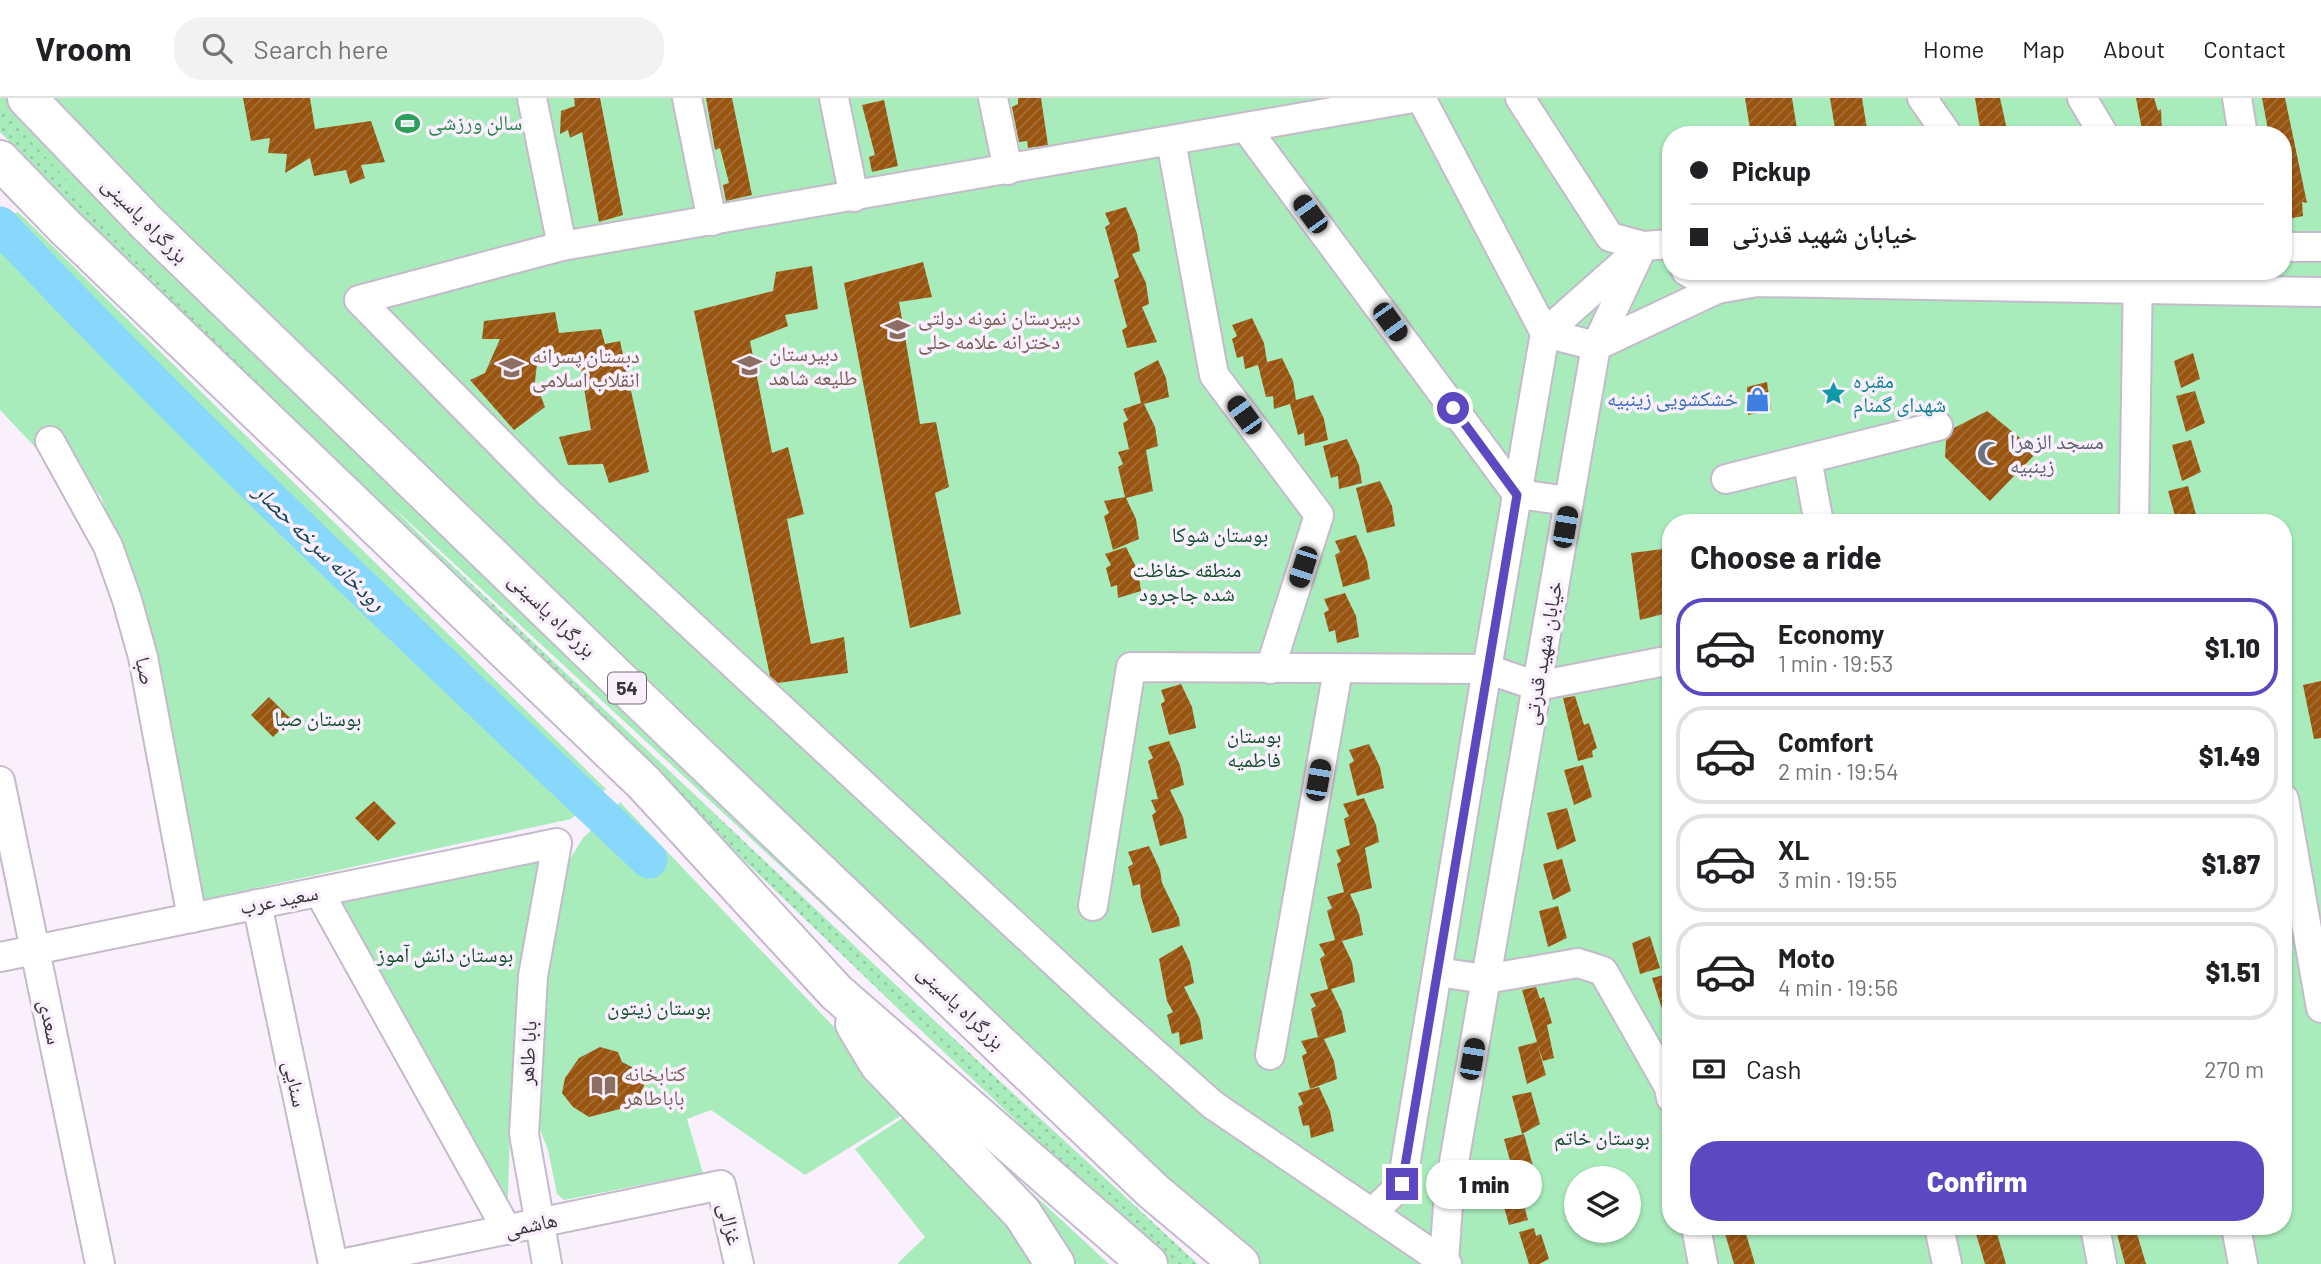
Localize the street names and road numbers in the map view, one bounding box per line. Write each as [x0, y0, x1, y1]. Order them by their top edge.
street label: بزرگراه یاسینی [96, 171, 194, 269]
street label: بزرگراه یاسینی [503, 566, 602, 663]
street label: خیابان شهید قدرتی [1517, 579, 1568, 727]
street label: صبا [131, 654, 162, 687]
road number: 54 [608, 673, 646, 704]
street label: سعید عرب [237, 879, 320, 919]
street label: بزرگراه یاسینی [912, 958, 1011, 1055]
street label: سعدی [34, 997, 68, 1047]
street label: بابا طاهر [512, 1020, 541, 1087]
street label: سنایی [277, 1058, 314, 1110]
street label: غزالی [713, 1200, 749, 1248]
street label: هاشمی [502, 1206, 560, 1243]

